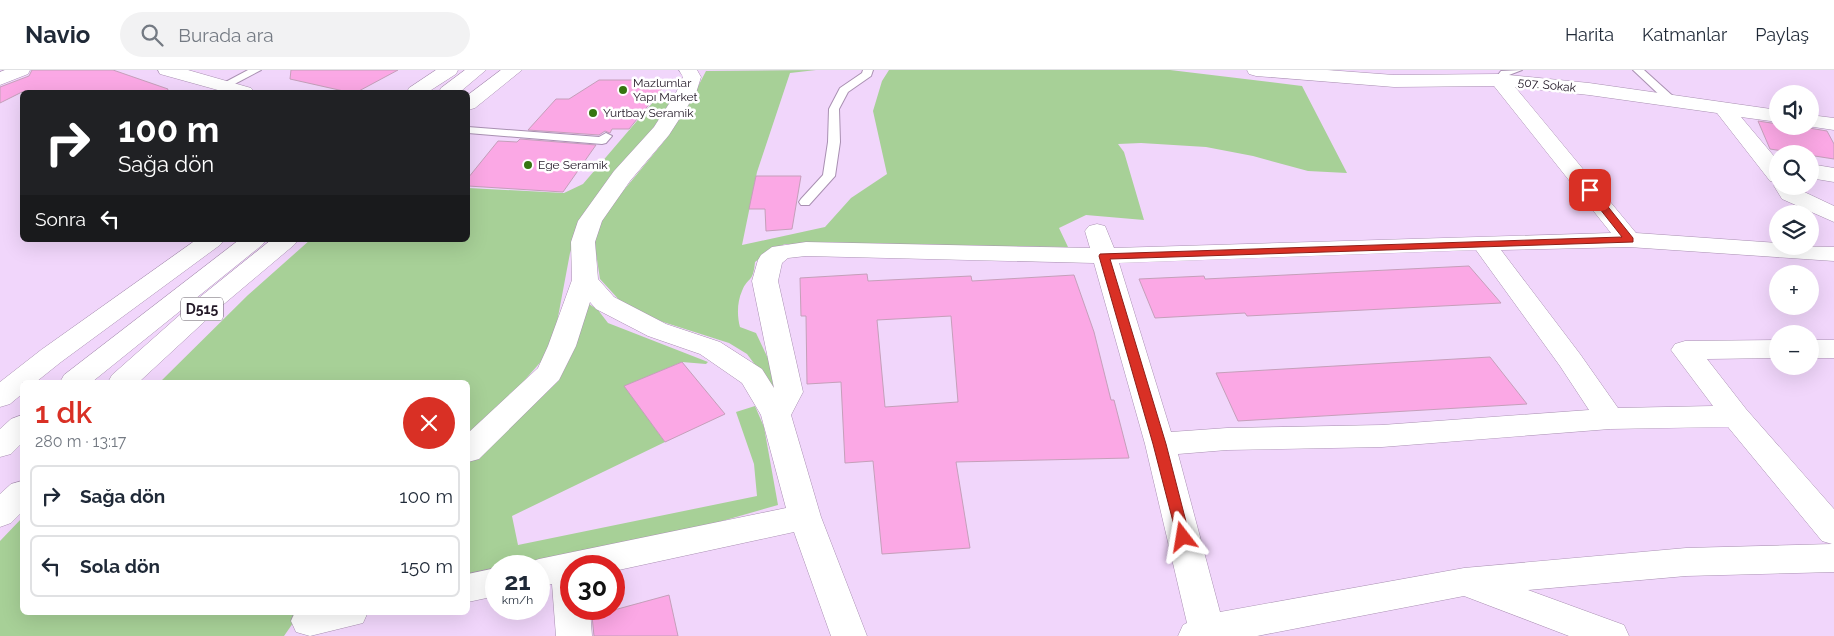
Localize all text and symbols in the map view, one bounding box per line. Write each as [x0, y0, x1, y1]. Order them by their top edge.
search box [120, 12, 470, 57]
text: Navio [25, 20, 90, 49]
icon: search [138, 21, 166, 49]
text: Burada ara [178, 24, 274, 46]
text: Harita [1565, 24, 1614, 45]
text: Katmanlar [1642, 24, 1727, 45]
text: Paylaş [1755, 24, 1809, 45]
street label: 507. Sokak [1517, 75, 1577, 95]
place label: Mazlumlar Yapı Market [633, 76, 698, 104]
marker: Mazlumlar Yapı Market [617, 84, 629, 96]
map controls [1769, 85, 1819, 375]
button: sound [1769, 85, 1819, 135]
place label: Yurtbay Seramik [603, 106, 694, 120]
marker: Yurtbay Seramik [587, 107, 599, 119]
text: 100 m [118, 109, 219, 150]
icon: right [35, 110, 100, 175]
button: search [1769, 145, 1819, 195]
text: Sağa dön [118, 151, 214, 177]
place label: Ege Seramik [538, 158, 608, 172]
marker: Ege Seramik [522, 159, 534, 171]
pin [1569, 169, 1611, 211]
icon: arrive [1576, 176, 1604, 204]
icon: left [96, 205, 124, 233]
button: layers [1769, 205, 1819, 255]
text: Sonra [35, 208, 86, 230]
button: + [1769, 265, 1819, 315]
road number: D515 [181, 298, 223, 320]
button: − [1769, 325, 1819, 375]
text: 1 dk [35, 395, 92, 430]
button: close [403, 397, 455, 449]
text: 280 m · 13:17 [35, 432, 126, 451]
icon: right [37, 482, 65, 510]
text: Sağa dön [80, 485, 165, 507]
text: 100 m [399, 485, 453, 507]
position arrow [1156, 510, 1208, 562]
icon: left [37, 552, 65, 580]
text: Sola dön [80, 555, 160, 577]
text: 150 m [401, 555, 453, 577]
speed limit sign: 30 [560, 555, 625, 620]
text: 21 [504, 566, 531, 596]
text: km/h [502, 593, 533, 607]

